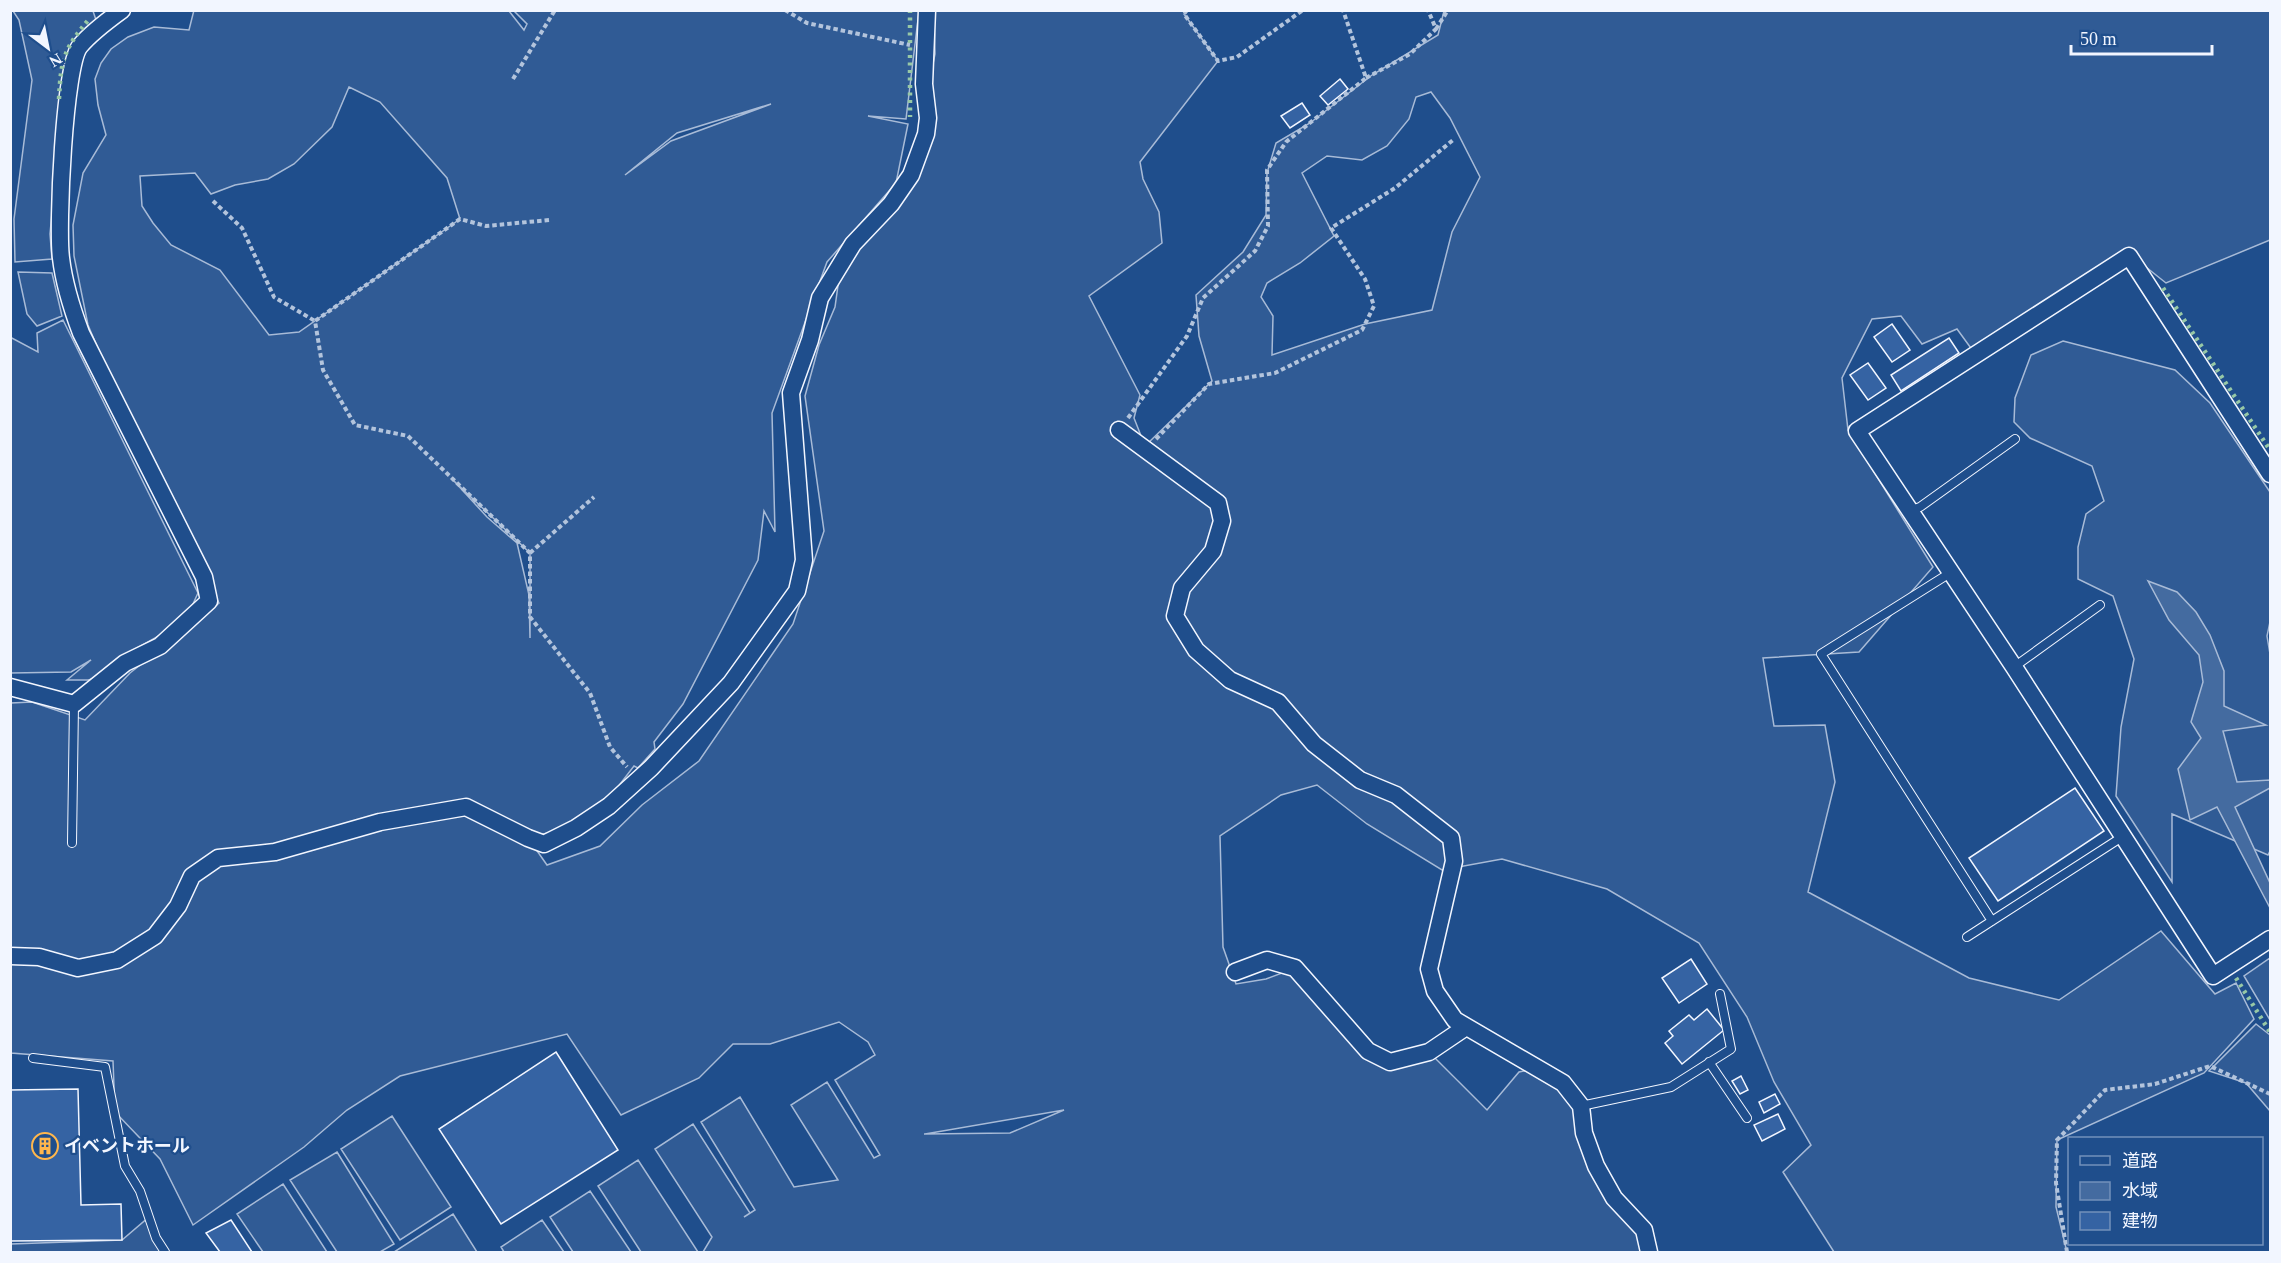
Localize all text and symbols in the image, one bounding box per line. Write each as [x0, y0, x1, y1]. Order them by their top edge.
north arrow [18, 18, 78, 78]
scale bar [2071, 18, 2212, 56]
text: 50 m [2080, 29, 2117, 49]
text: N [46, 50, 65, 71]
building icon: イベントホール [30, 1131, 60, 1161]
place label: イベントホール [64, 1136, 190, 1156]
legend [2068, 1137, 2263, 1245]
text: 道路 [2122, 1151, 2158, 1171]
text: 水域 [2122, 1181, 2158, 1201]
text: 建物 [2122, 1211, 2158, 1231]

